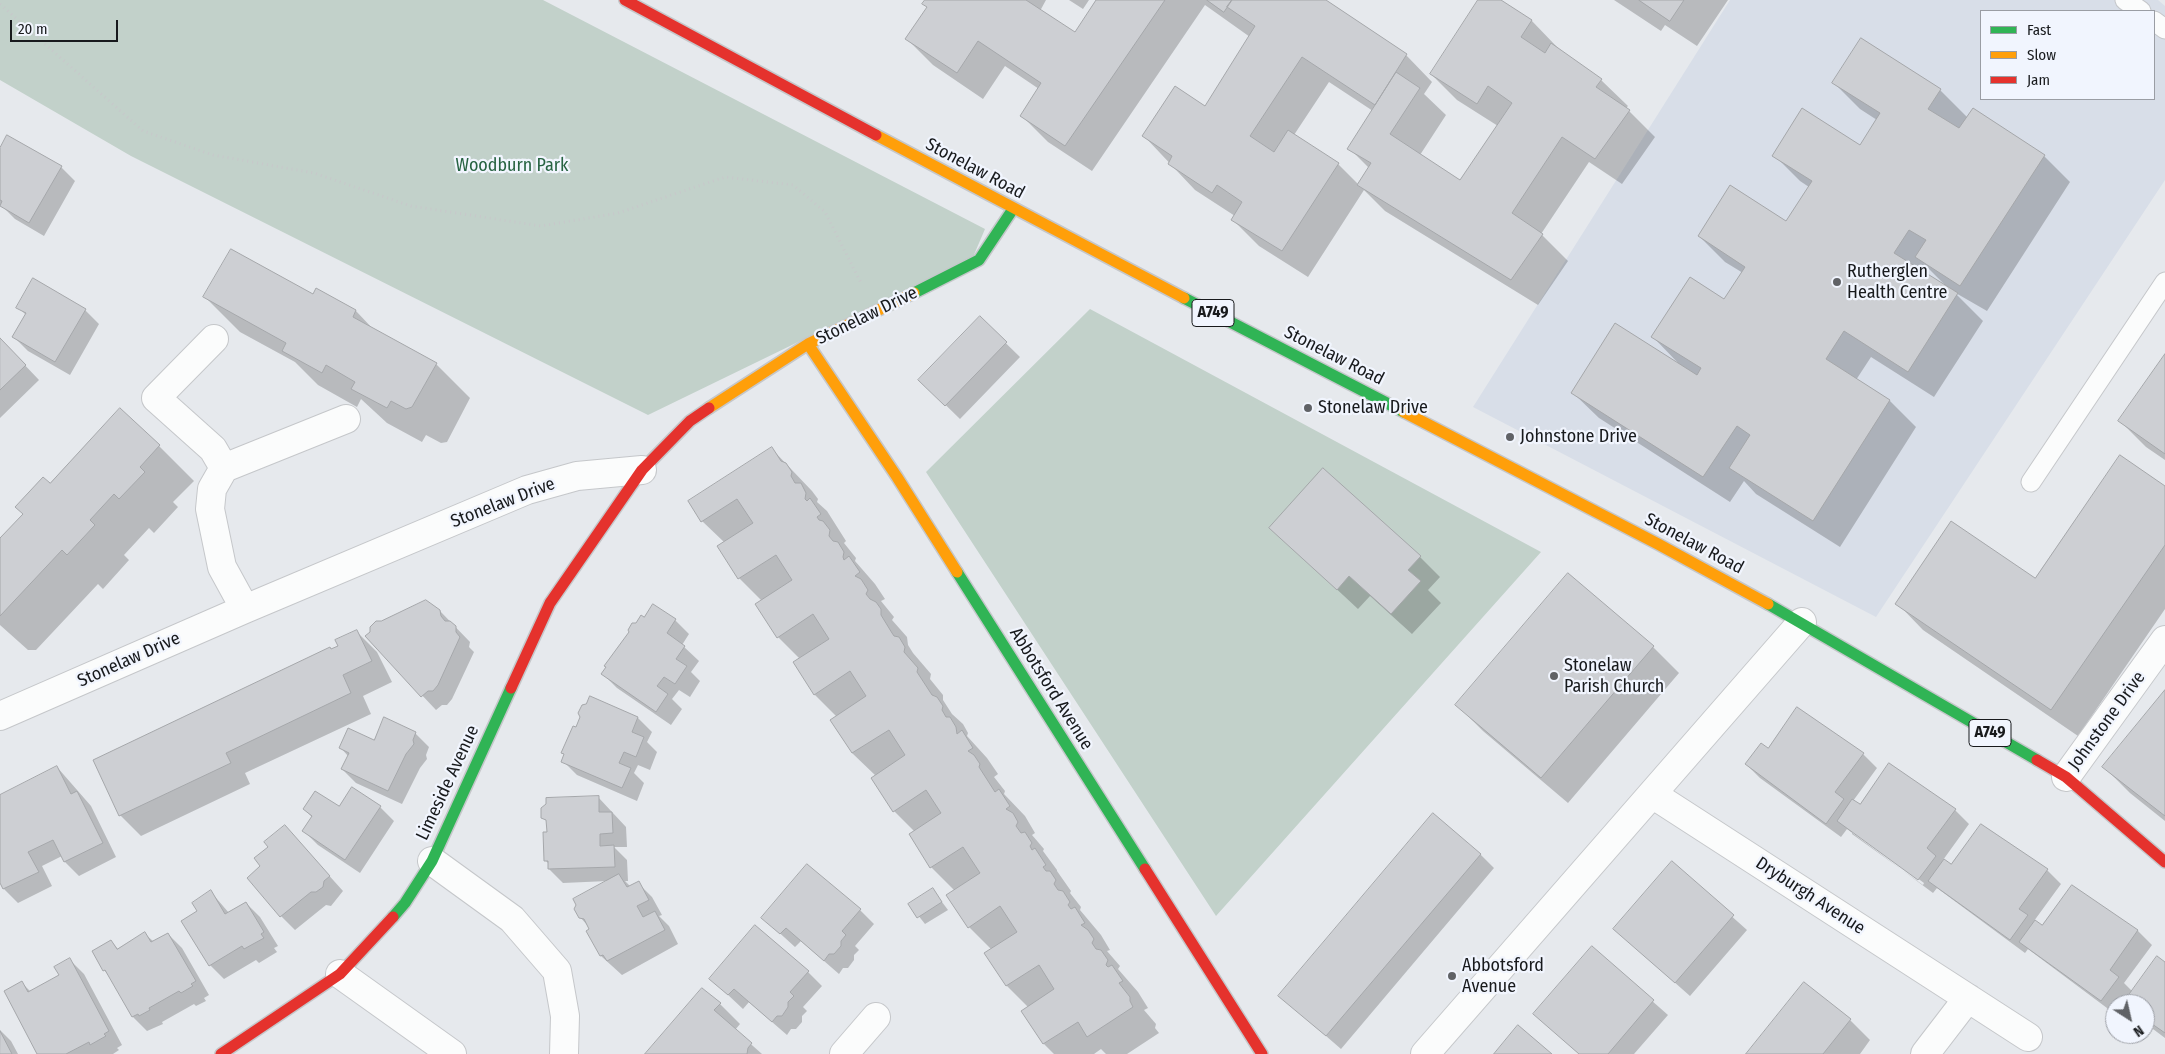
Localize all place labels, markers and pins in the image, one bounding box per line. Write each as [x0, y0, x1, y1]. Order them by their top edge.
place label: Rutherglen Health Centre [1847, 261, 1947, 304]
marker: Rutherglen Health Centre [1831, 276, 1843, 288]
place label: Stonelaw Drive [1318, 397, 1428, 419]
marker: Stonelaw Drive [1302, 402, 1314, 414]
place label: Johnstone Drive [1520, 426, 1637, 448]
marker: Johnstone Drive [1504, 431, 1516, 443]
place label: Stonelaw Parish Church [1564, 655, 1664, 698]
marker: Stonelaw Parish Church [1548, 670, 1560, 682]
place label: Abbotsford Avenue [1462, 955, 1544, 998]
marker: Abbotsford Avenue [1446, 970, 1458, 982]

